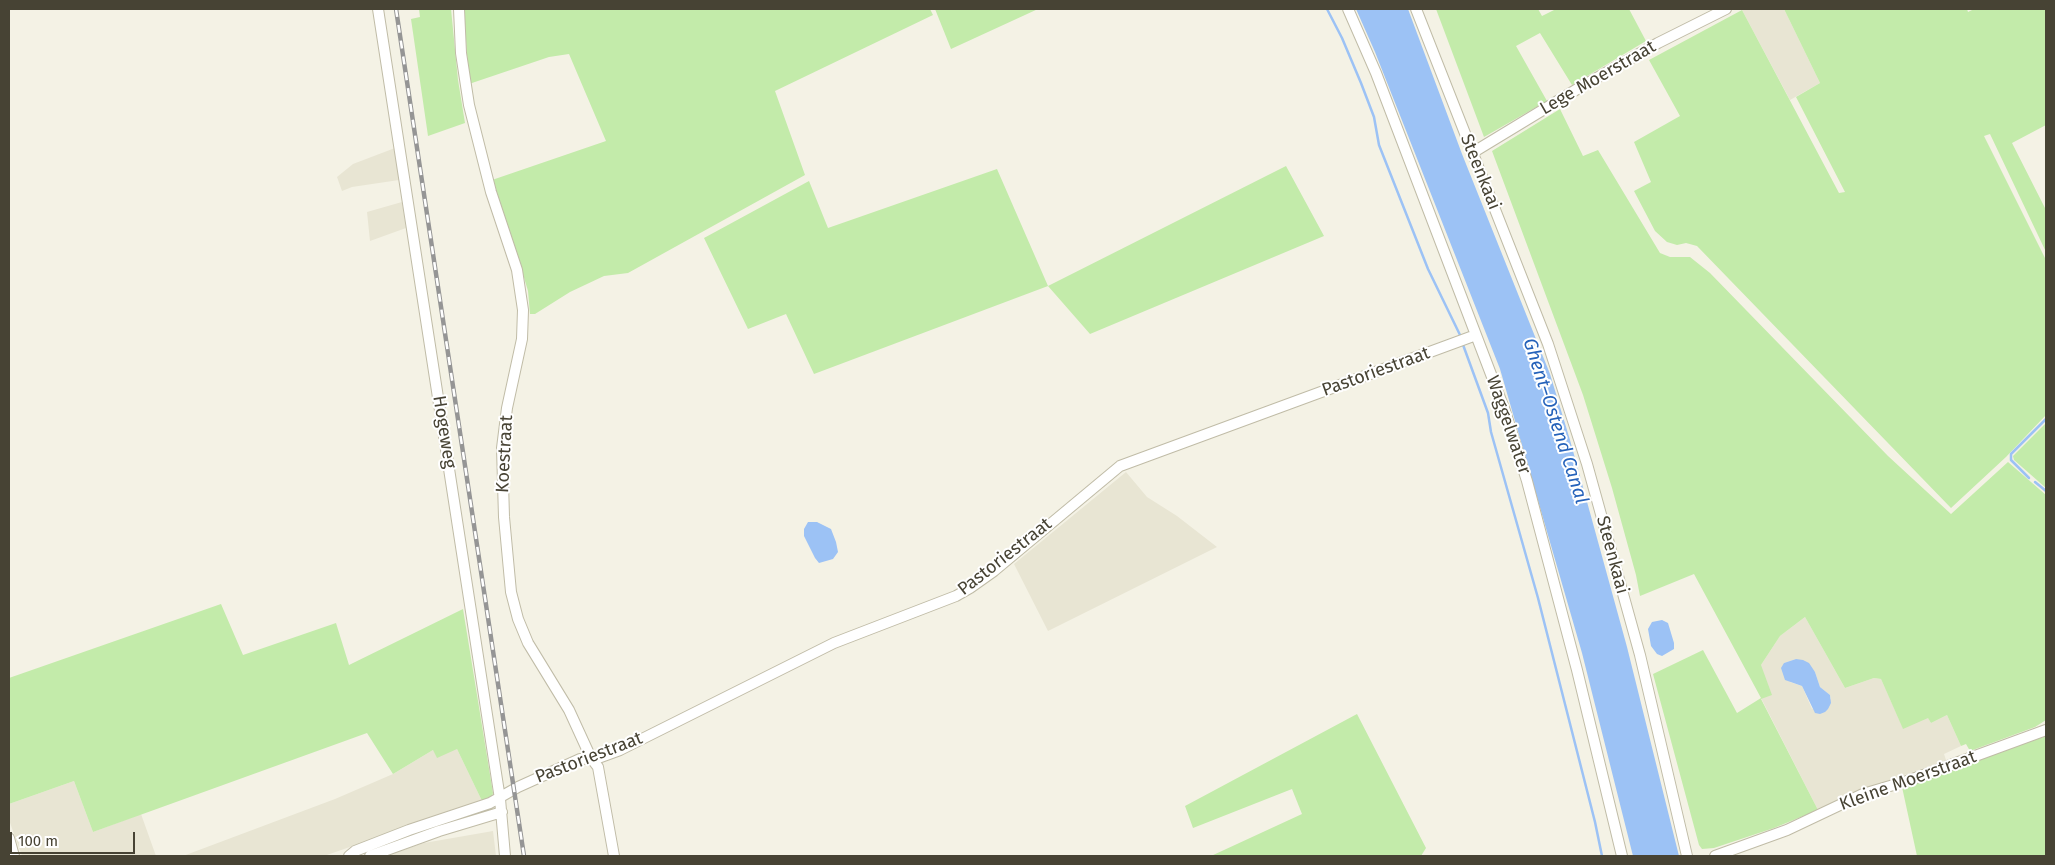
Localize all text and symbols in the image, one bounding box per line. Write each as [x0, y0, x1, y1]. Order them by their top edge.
street label: Lege Moerstraat [1536, 36, 1660, 120]
street label: Steenkaai [1455, 131, 1505, 213]
water label: Ghent–Ostend Canal [1517, 335, 1593, 507]
street label: Pastoriestraat [1319, 342, 1433, 402]
street label: Waggelwater [1481, 373, 1535, 477]
street label: Hogeweg [428, 394, 460, 470]
street label: Koestraat [492, 415, 518, 493]
street label: Pastoriestraat [954, 514, 1056, 600]
street label: Steenkaai [1591, 514, 1633, 596]
street label: Pastoriestraat [532, 728, 646, 788]
street label: Kleine Moerstraat [1837, 746, 1979, 816]
scale bar [12, 822, 138, 854]
text: 100 m [18, 832, 58, 850]

